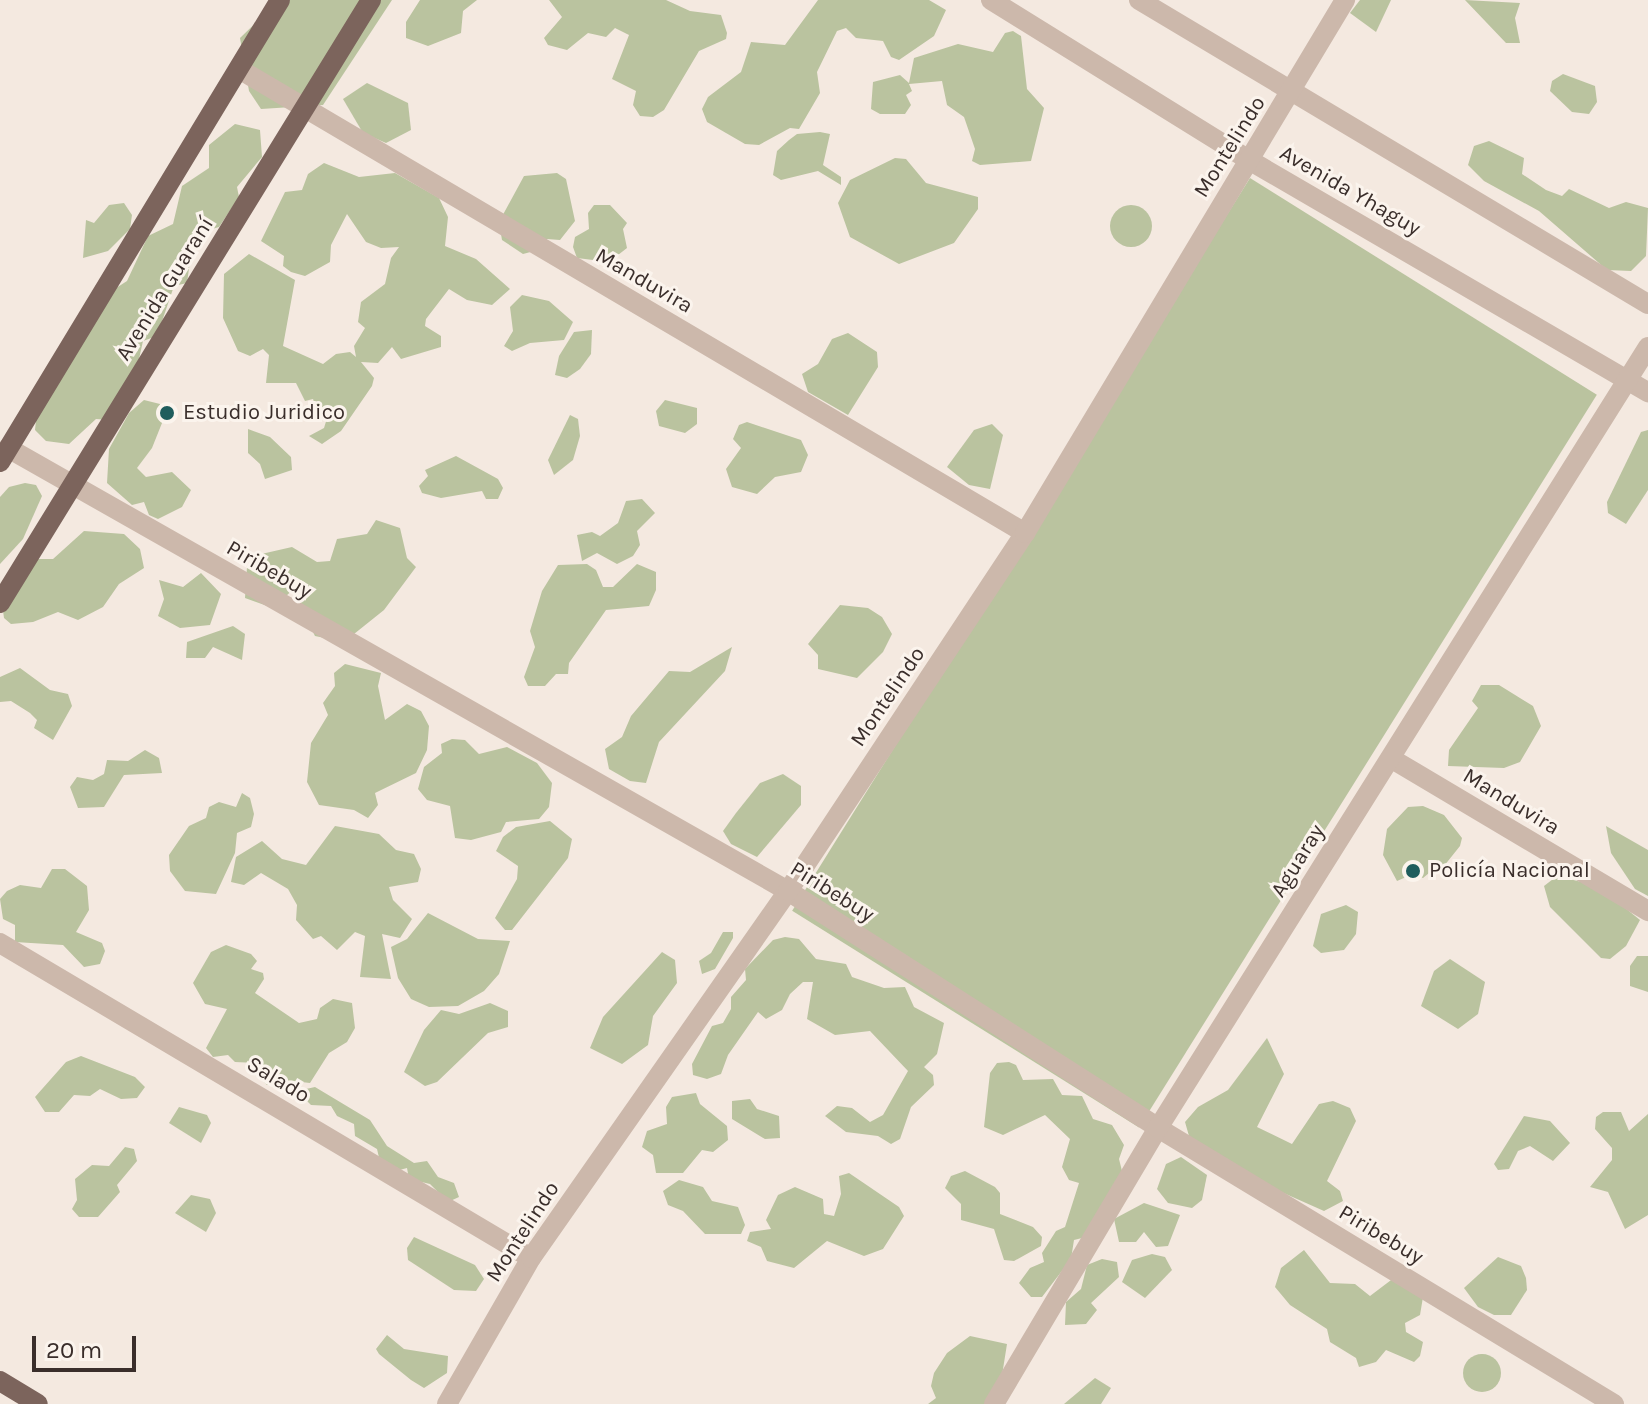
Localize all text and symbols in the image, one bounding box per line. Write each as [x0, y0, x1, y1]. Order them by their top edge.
street label: Montelindo [1188, 91, 1272, 203]
street label: Avenida Yhaguy [1275, 140, 1425, 242]
street label: Avenida Guaraní [110, 212, 220, 366]
street label: Manduvira [591, 243, 697, 319]
place label: Estudio Juridico [183, 400, 345, 426]
marker: Estudio Juridico [158, 404, 176, 422]
street label: Piribebuy [222, 535, 316, 605]
street label: Montelindo [845, 642, 931, 752]
street label: Manduvira [1458, 763, 1564, 841]
street label: Aguaray [1265, 820, 1331, 902]
street label: Piribebuy [785, 856, 879, 928]
place label: Policía Nacional [1429, 858, 1590, 884]
marker: Policía Nacional [1404, 862, 1422, 880]
street label: Salado [242, 1051, 314, 1109]
street label: Montelindo [481, 1177, 565, 1287]
street label: Piribebuy [1334, 1199, 1428, 1271]
scale bar [36, 1320, 140, 1370]
text: 20 m [46, 1336, 102, 1364]

